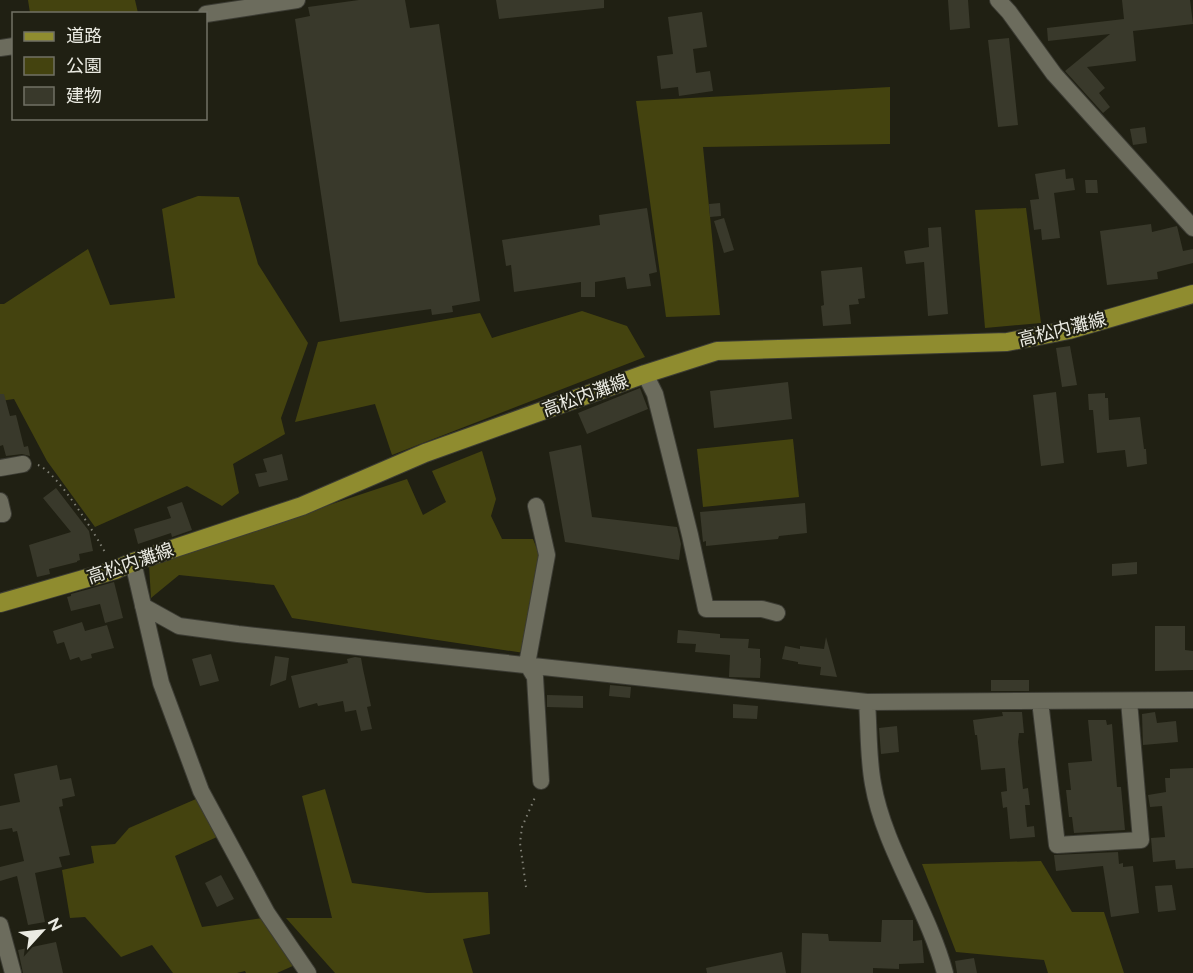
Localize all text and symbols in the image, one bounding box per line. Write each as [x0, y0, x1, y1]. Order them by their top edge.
legend [12, 12, 207, 120]
text: 道路 [66, 25, 102, 46]
text: 公園 [66, 55, 102, 76]
text: 建物 [66, 85, 102, 106]
street label: 高松内灘線 [1016, 308, 1108, 350]
street label: 高松内灘線 [539, 370, 631, 420]
street label: 高松内灘線 [84, 538, 176, 588]
north arrow [12, 901, 72, 961]
text: N [44, 915, 66, 934]

